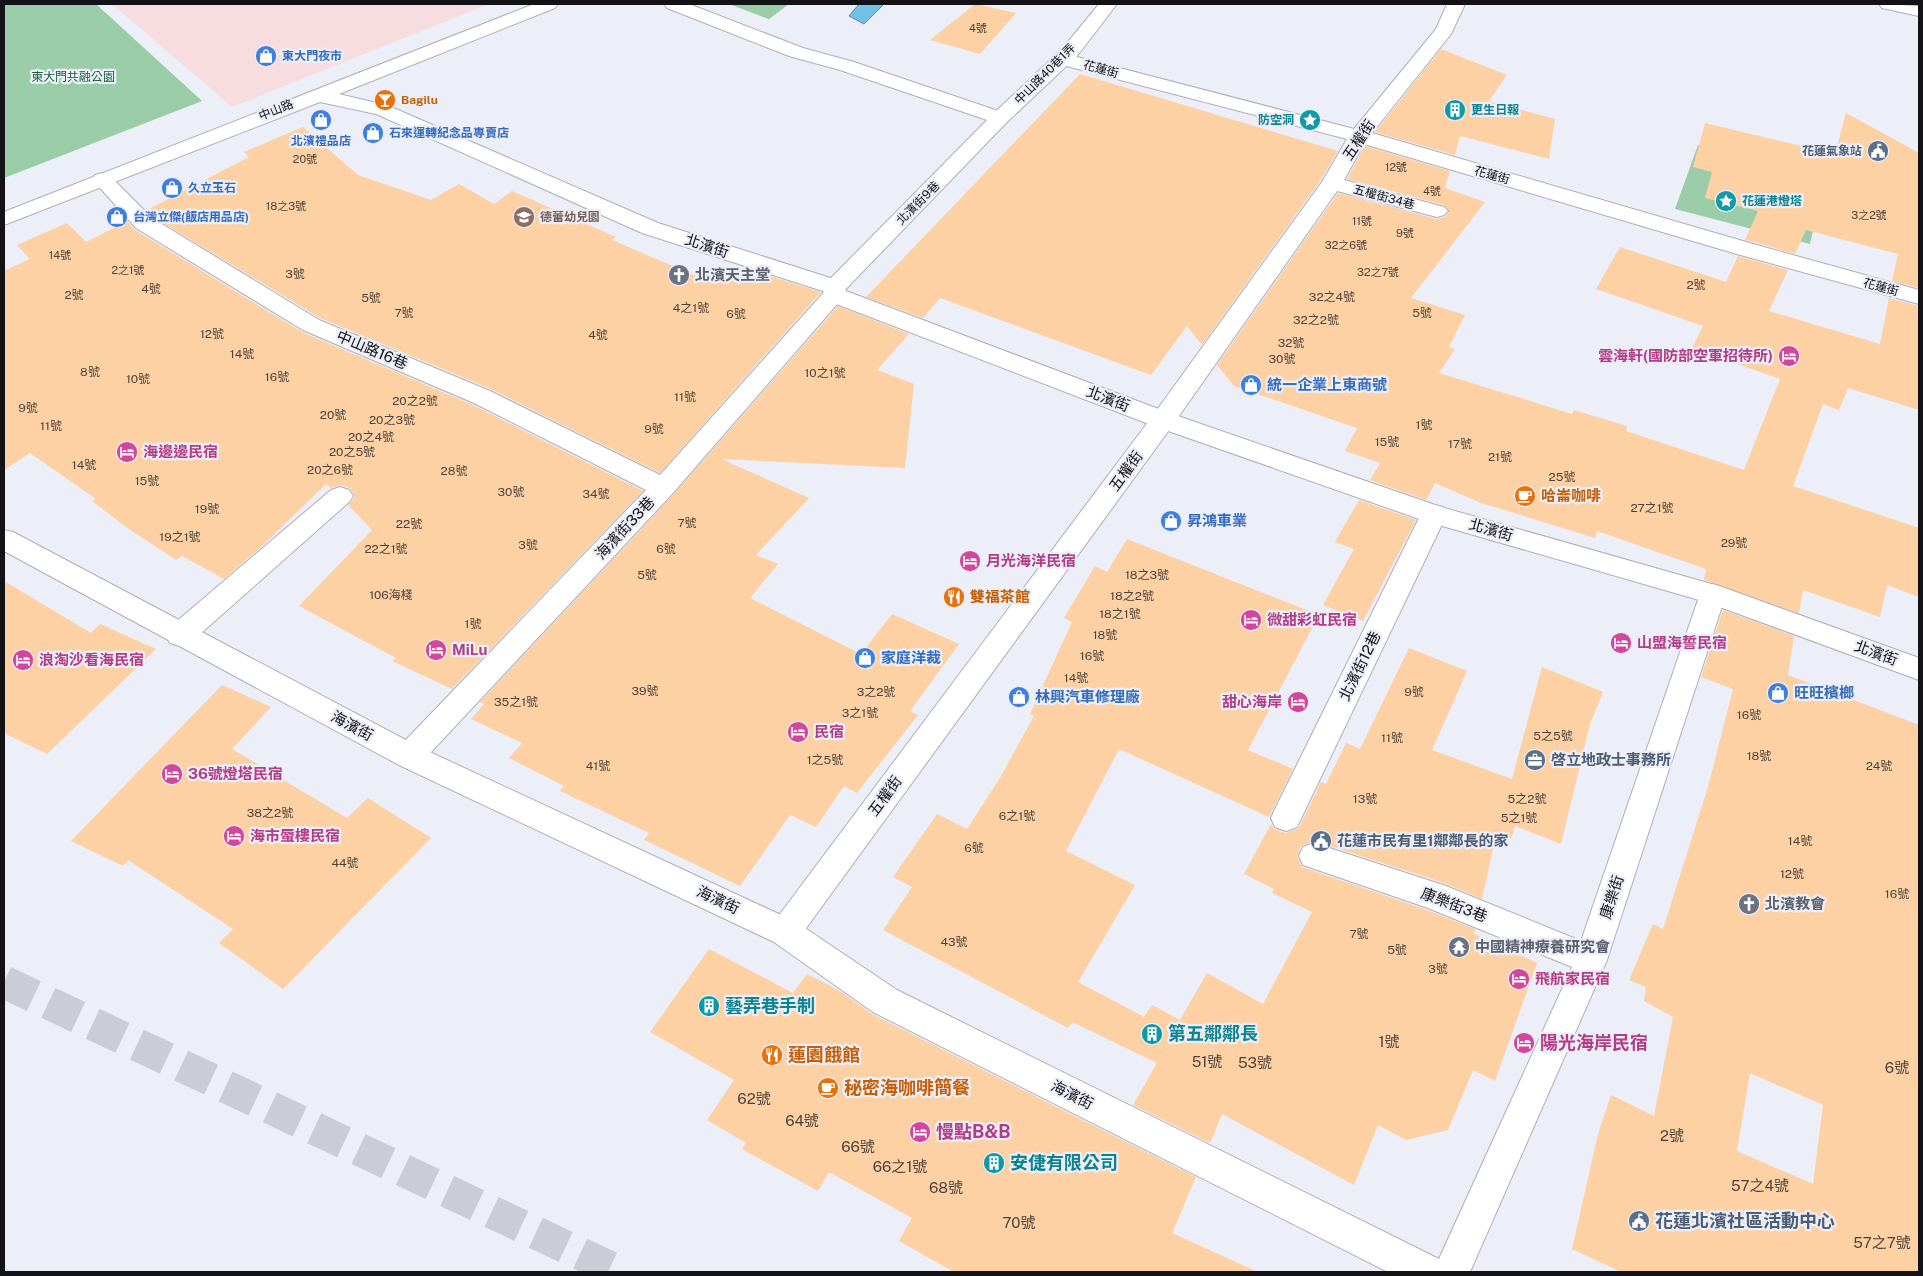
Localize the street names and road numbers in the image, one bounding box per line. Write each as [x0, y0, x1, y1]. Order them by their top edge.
street label: 中山路40巷1弄 [1012, 41, 1078, 107]
street label: 花蓮街 [1082, 58, 1120, 80]
street label: 中山路 [257, 97, 295, 123]
street label: 五權街 [1339, 116, 1378, 163]
street label: 花蓮街 [1473, 163, 1511, 187]
street label: 北濱街9巷 [893, 178, 943, 228]
street label: 五權街34巷 [1352, 182, 1416, 212]
street label: 北濱街 [683, 230, 731, 261]
street label: 花蓮街 [1862, 276, 1900, 298]
street label: 中山路16巷 [334, 327, 410, 372]
street label: 北濱街 [1084, 383, 1132, 415]
street label: 五權街 [1105, 448, 1146, 494]
street label: 海濱街33巷 [592, 493, 658, 562]
street label: 北濱街 [1467, 515, 1515, 544]
street label: 北濱街12巷 [1335, 628, 1384, 703]
street label: 北濱街 [1852, 637, 1900, 668]
street label: 海濱街 [328, 707, 376, 744]
street label: 五權街 [864, 773, 905, 819]
street label: 康樂街 [1596, 873, 1627, 921]
street label: 海濱街 [694, 882, 742, 917]
street label: 康樂街3巷 [1419, 884, 1490, 925]
street label: 海濱街 [1048, 1077, 1096, 1112]

